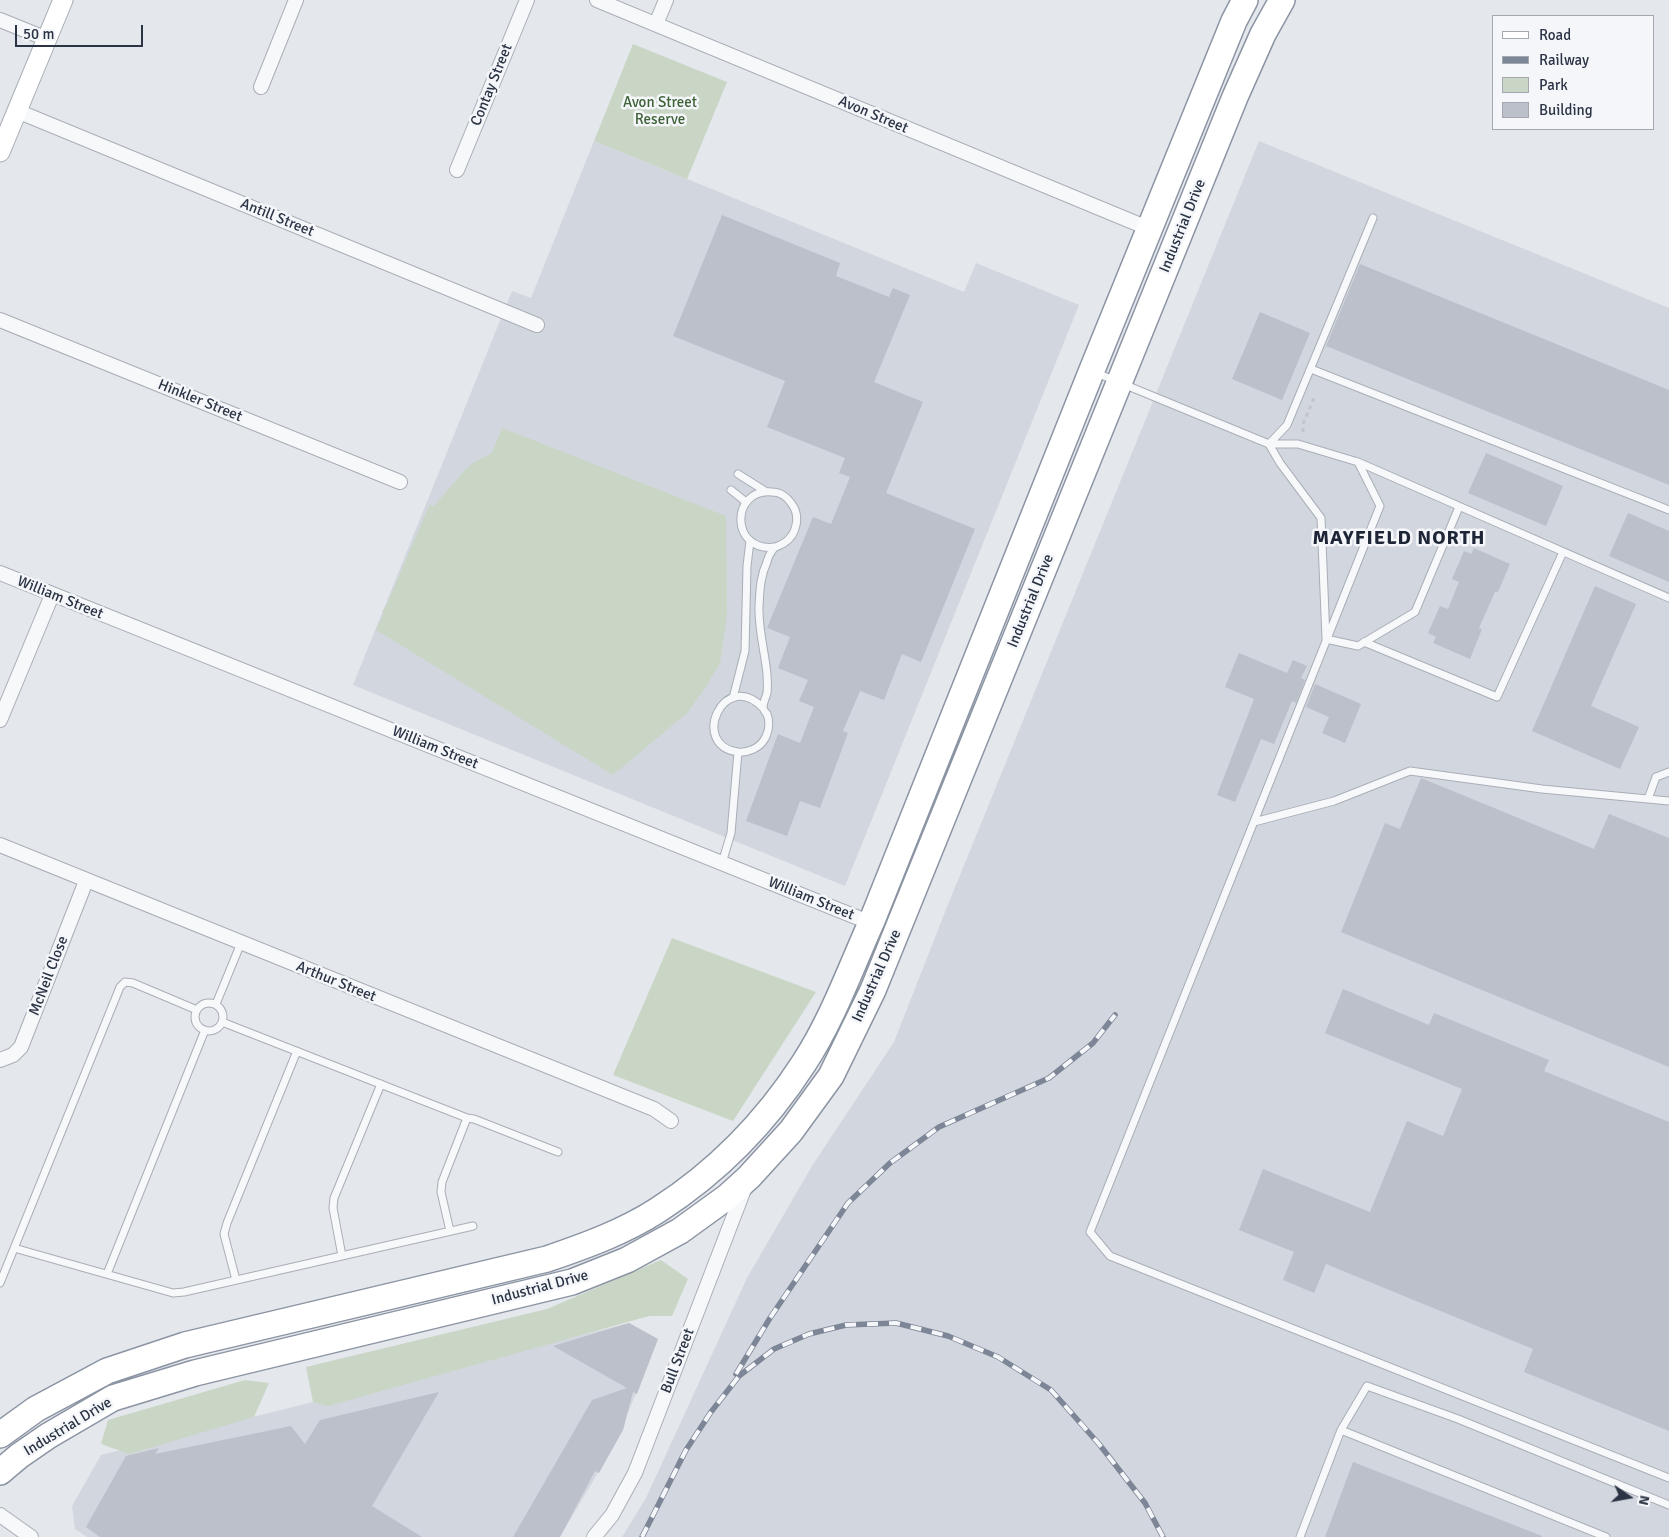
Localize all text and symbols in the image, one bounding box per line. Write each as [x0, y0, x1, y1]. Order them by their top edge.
scale bar [18, 15, 145, 47]
legend [1492, 15, 1654, 130]
text: 50 m [23, 25, 54, 43]
text: Road [1539, 26, 1571, 44]
street label: Contay Street [467, 41, 517, 129]
text: Railway [1539, 51, 1589, 69]
text: Park [1539, 76, 1568, 94]
street label: Avon Street [835, 92, 911, 138]
park label: Avon Street Reserve [623, 94, 697, 129]
text: Building [1539, 101, 1593, 119]
street label: Industrial Drive [1156, 177, 1210, 275]
street label: Antill Street [238, 195, 316, 241]
street label: Hinkler Street [155, 376, 245, 426]
district label: MAYFIELD NORTH [1311, 527, 1487, 551]
street label: Industrial Drive [1004, 552, 1058, 650]
street label: William Street [14, 573, 106, 623]
street label: William Street [389, 723, 481, 773]
street label: William Street [765, 874, 857, 924]
street label: Industrial Drive [849, 927, 905, 1025]
street label: McNeil Close [26, 934, 72, 1018]
street label: Arthur Street [293, 958, 379, 1006]
street label: Industrial Drive [490, 1266, 590, 1310]
street label: Bull Street [657, 1326, 699, 1396]
street label: Industrial Drive [21, 1394, 115, 1460]
north arrow [1604, 1472, 1654, 1522]
text: N [1635, 1494, 1653, 1507]

